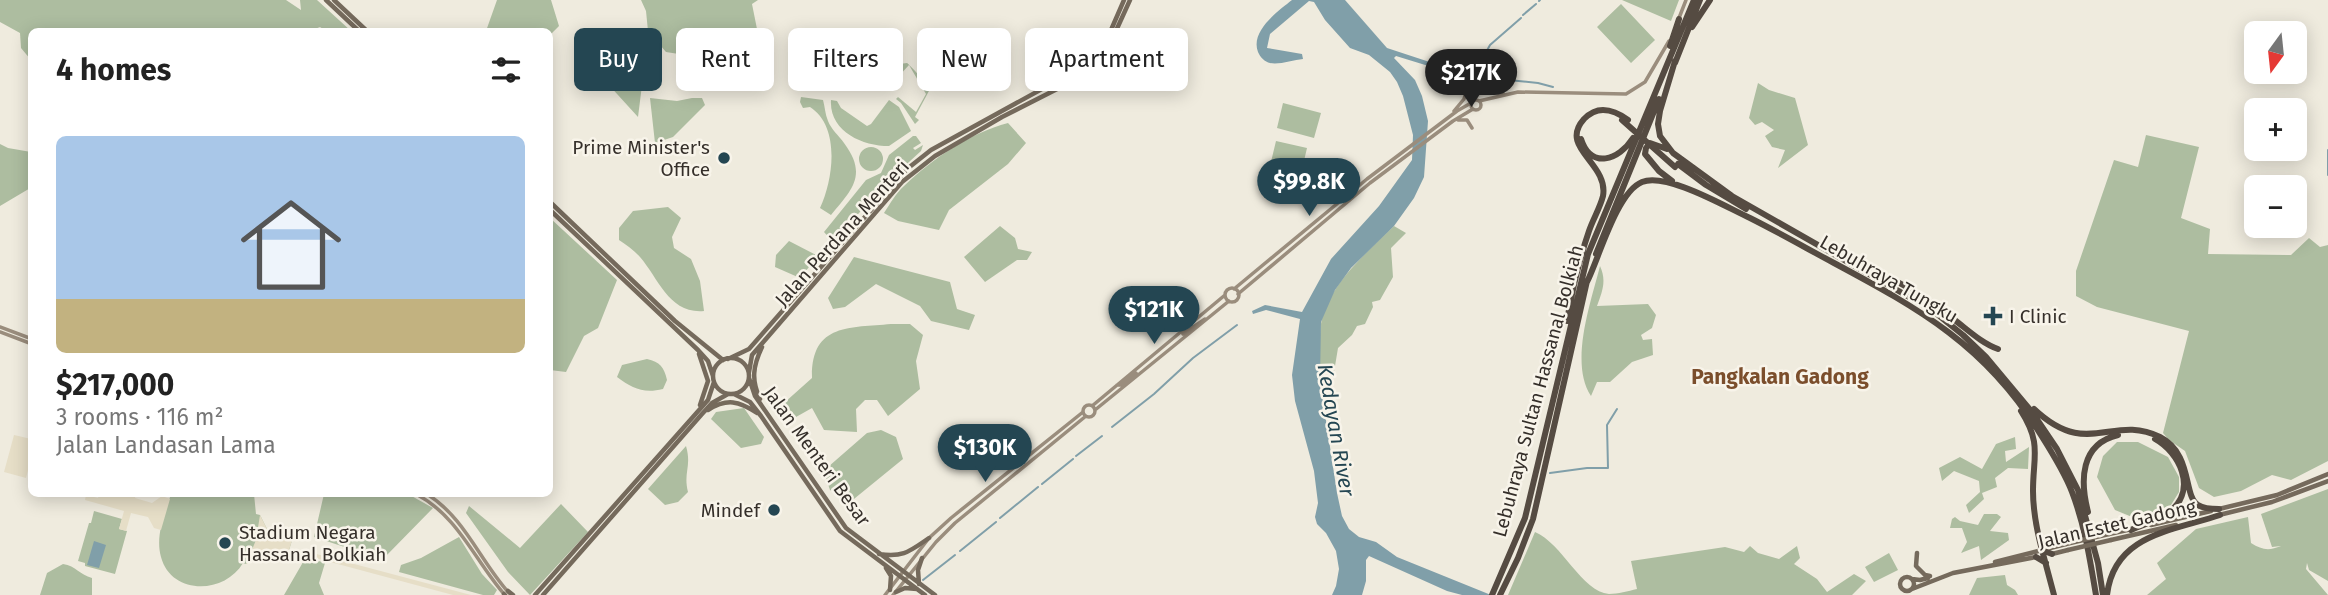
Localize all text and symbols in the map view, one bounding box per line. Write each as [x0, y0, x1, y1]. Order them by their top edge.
north arrow [2244, 21, 2306, 84]
map controls [2244, 21, 2307, 238]
chip: Buy [574, 28, 662, 91]
chip: Rent [676, 28, 774, 91]
chip: Filters [788, 28, 903, 91]
chip: New [917, 28, 1011, 91]
chip: Apartment [1025, 28, 1188, 91]
pin: $217K [1422, 50, 1520, 109]
icon: filters [487, 51, 525, 89]
text: 4 homes [56, 52, 171, 88]
text: $217K [1441, 58, 1501, 86]
button: + [2244, 98, 2307, 161]
place label: Prime Minister's Office [572, 136, 710, 181]
marker: Prime Minister's Office [716, 150, 732, 166]
street label: Jalan Perdana Menteri [770, 155, 914, 311]
pin: $99.8K [1252, 158, 1366, 218]
text: $99.8K [1273, 167, 1345, 195]
button: − [2244, 175, 2307, 238]
icon: home [228, 182, 354, 308]
street label: Lebuhraya Tungku [1816, 230, 1962, 328]
street label: Lebuhraya Sultan Hassanal Bolkiah [1488, 242, 1588, 540]
pin: $121K [1105, 286, 1203, 346]
text: $121K [1124, 295, 1184, 323]
place label: I Clinic [2009, 305, 2067, 328]
marker: I Clinic [1983, 306, 2003, 326]
water label: Kedayan River [1312, 362, 1361, 499]
district label: Pangkalan Gadong [1691, 364, 1869, 390]
text: $217,000 [56, 367, 174, 403]
street label: Jalan Menteri Besar [759, 382, 876, 531]
text: 3 rooms · 116 m² [56, 403, 224, 431]
pin: $130K [936, 424, 1034, 484]
text: Jalan Landasan Lama [56, 431, 276, 459]
text: $130K [954, 433, 1016, 461]
street label: Jalan Estet Gadong [2036, 495, 2198, 553]
place label: Mindef [701, 499, 762, 522]
marker: Mindef [766, 502, 782, 518]
place label: Stadium Negara Hassanal Bolkiah [239, 521, 386, 566]
marker: Stadium Negara Hassanal Bolkiah [217, 535, 233, 551]

